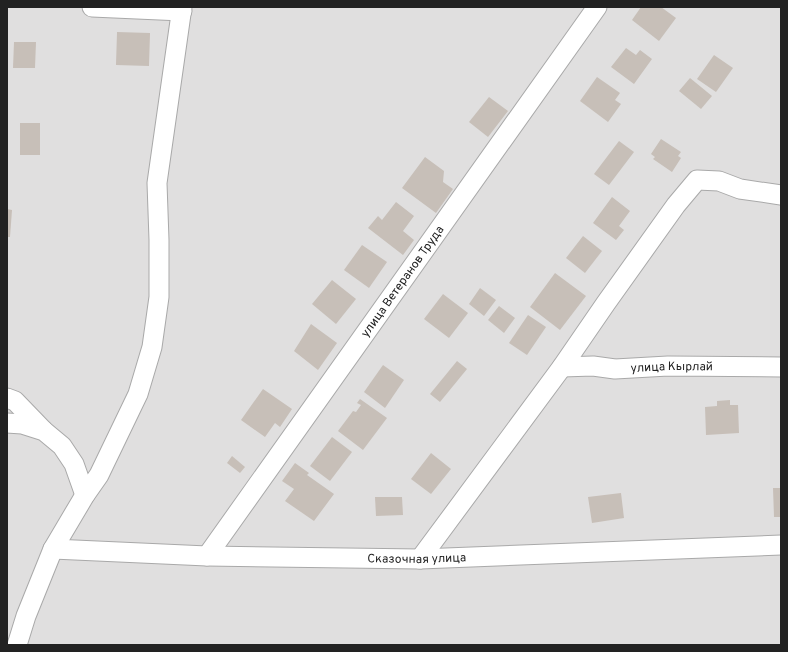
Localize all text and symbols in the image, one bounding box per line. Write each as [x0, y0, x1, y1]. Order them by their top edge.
street label: улица Ветеранов Труда [358, 223, 448, 341]
street label: улица Кырлай [630, 359, 713, 377]
street label: Сказочная улица [367, 550, 467, 568]

